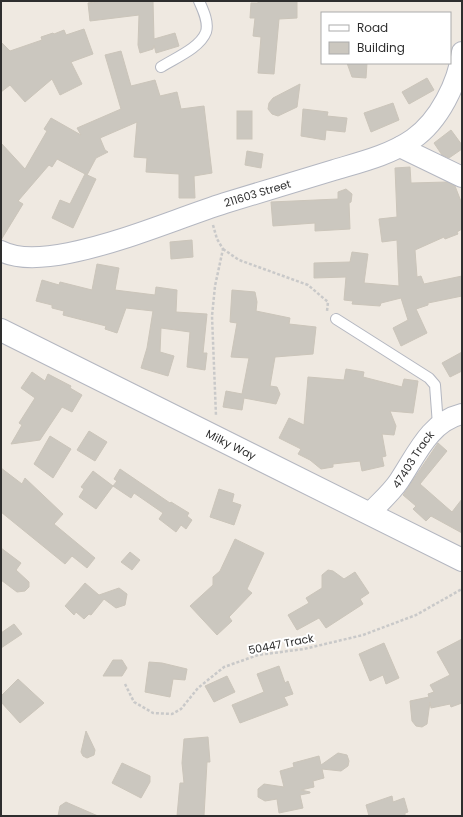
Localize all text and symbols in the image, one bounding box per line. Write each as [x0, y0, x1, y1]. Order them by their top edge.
legend [321, 12, 451, 64]
text: Road [357, 19, 388, 36]
text: Building [357, 39, 405, 56]
street label: 211603 Street [222, 176, 293, 211]
street label: Milky Way [203, 425, 259, 464]
street label: 47403 Track [388, 427, 438, 492]
street label: 50447 Track [247, 630, 315, 658]

